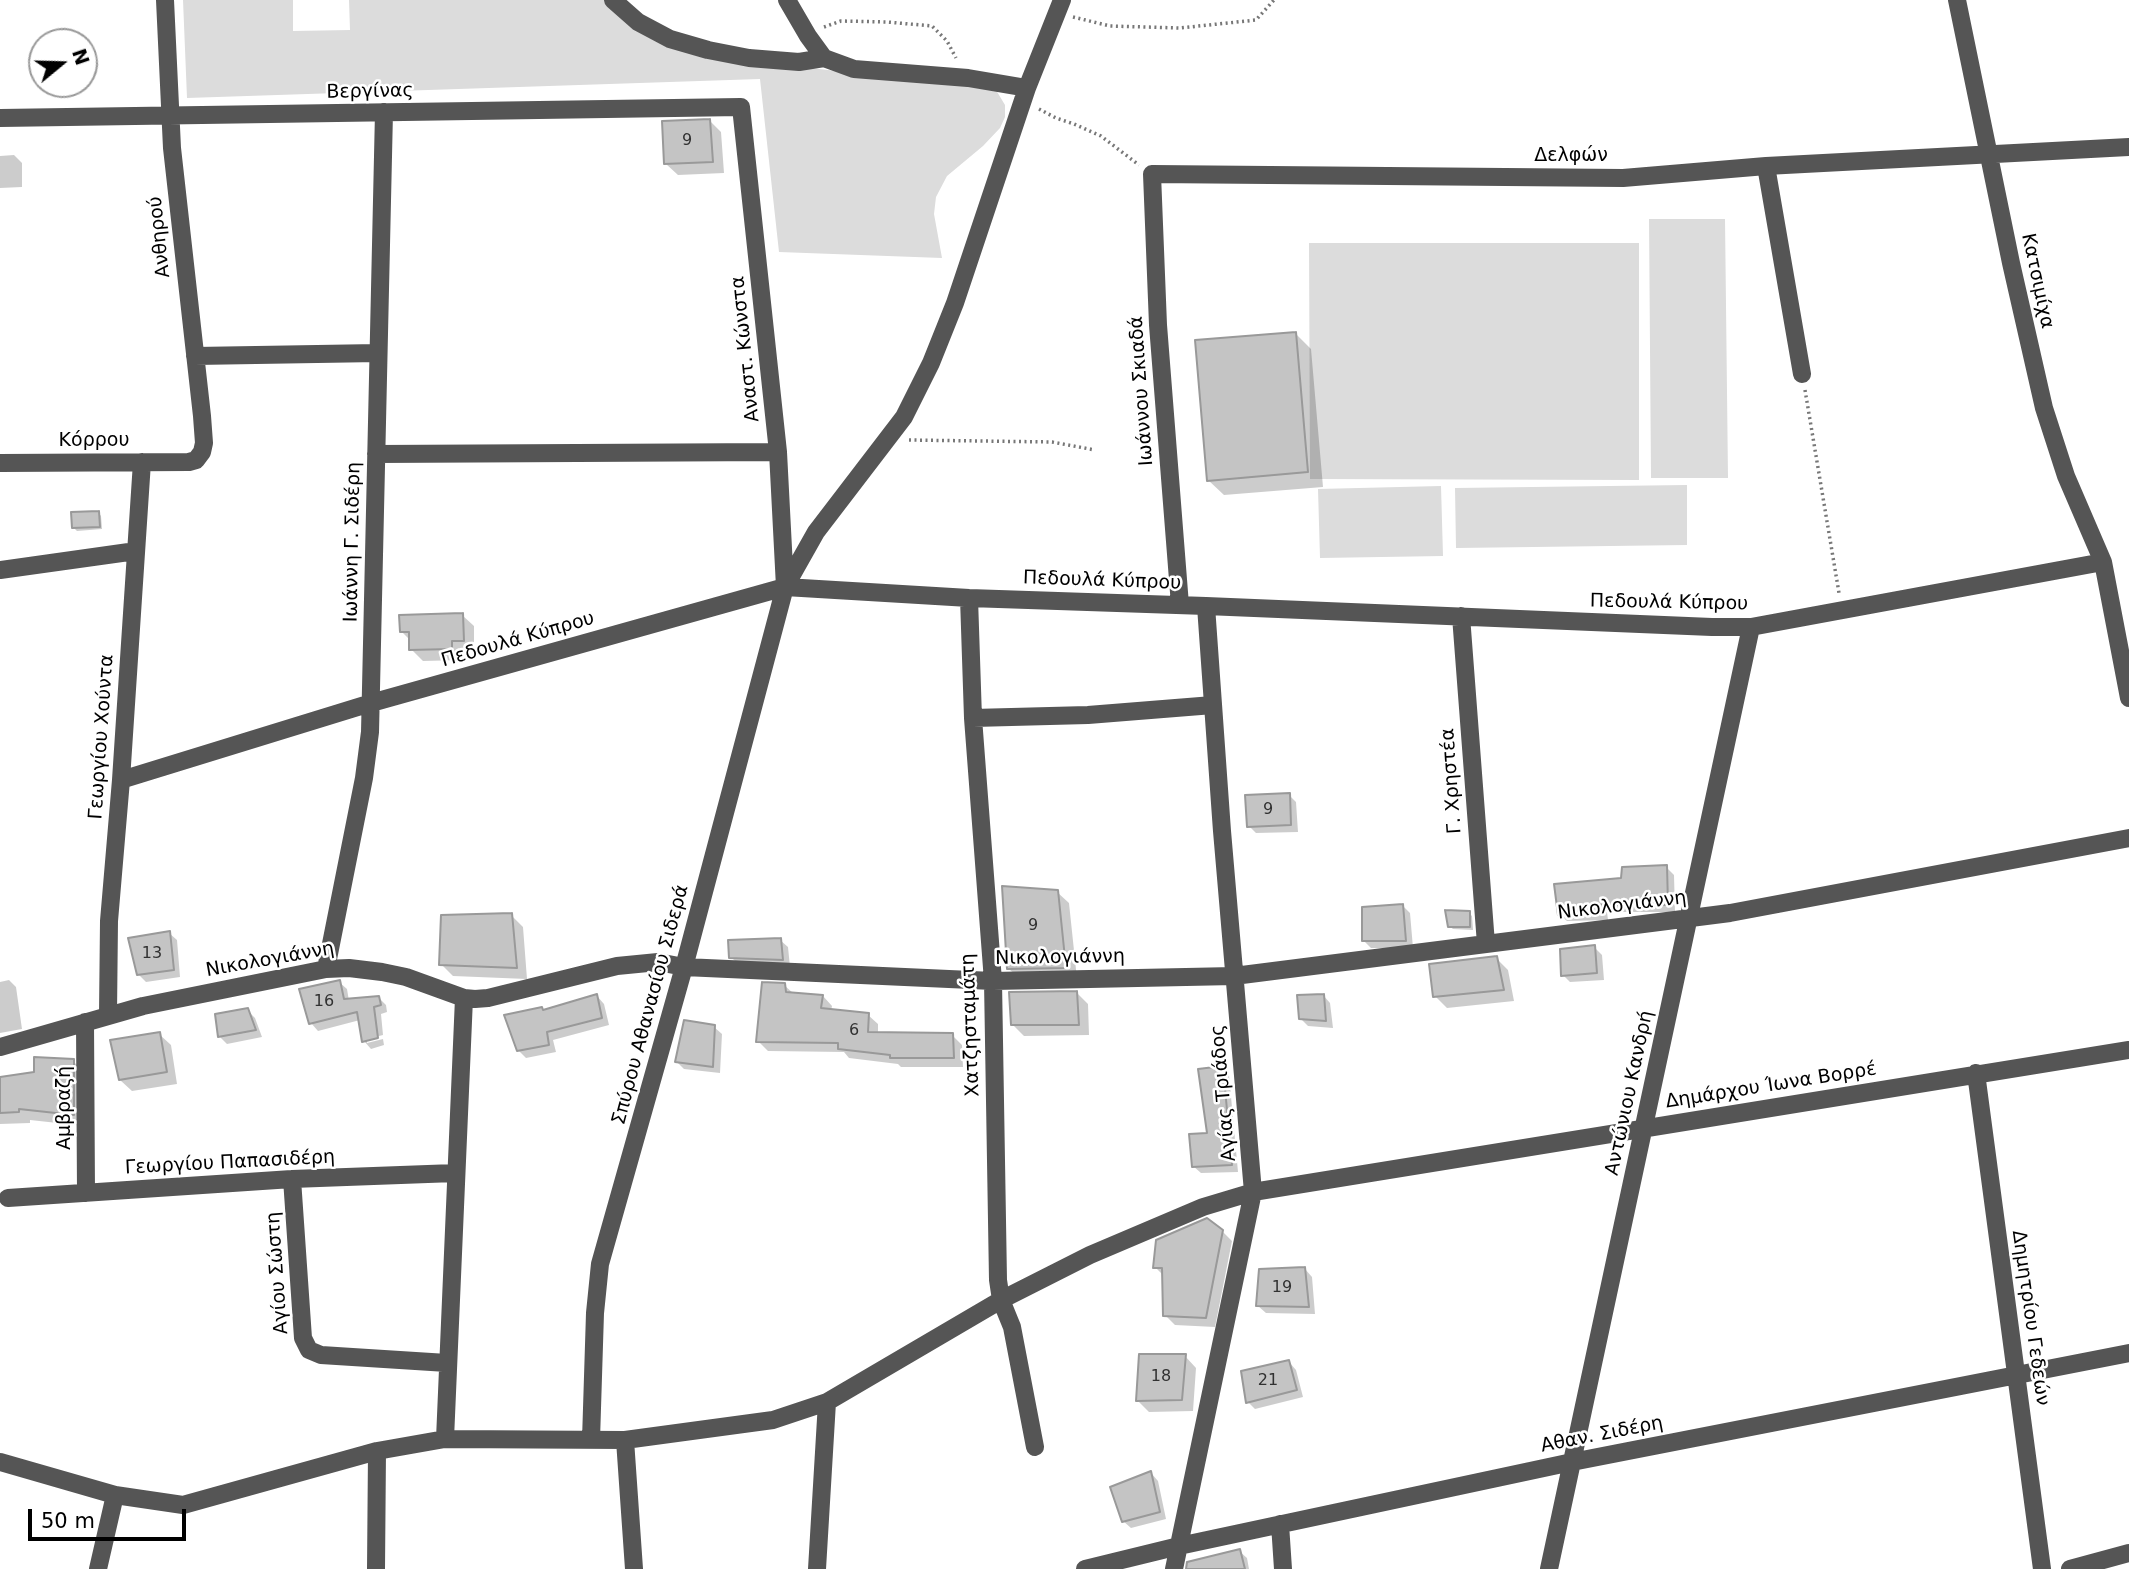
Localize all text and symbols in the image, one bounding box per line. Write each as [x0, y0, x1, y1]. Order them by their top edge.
north arrow [28, 28, 98, 98]
text: N [68, 46, 94, 68]
street label: Βεργίνας [326, 80, 414, 104]
house number: 9 [682, 131, 692, 151]
street label: Δελφών [1534, 145, 1608, 167]
street label: Ανθηρού [144, 195, 176, 279]
street label: Κατσιμίχα [2016, 231, 2058, 331]
street label: Αναστ. Κώνστα [727, 275, 765, 423]
street label: Ιωάννου Σκιαδά [1125, 315, 1159, 467]
street label: Κόρρου [59, 430, 129, 452]
street label: Ιωάννη Γ. Σιδέρη [340, 462, 366, 622]
street label: Πεδουλά Κύπρου [1023, 567, 1181, 595]
street label: Πεδουλά Κύπρου [1590, 590, 1748, 616]
street label: Πεδουλά Κύπρου [439, 607, 597, 673]
street label: Γεωργίου Χούντα [85, 654, 119, 820]
street label: Γ. Χρηστέα [1437, 727, 1467, 835]
house number: 9 [1263, 800, 1273, 820]
street label: Σπύρου Αθανασίου Σιδερά [608, 883, 694, 1127]
street label: Νικολογιάννη [1556, 887, 1688, 925]
house number: 9 [1028, 916, 1038, 936]
street label: Νικολογιάννη [204, 938, 336, 982]
house number: 13 [142, 944, 162, 964]
street label: Νικολογιάννη [995, 945, 1125, 971]
street label: Χατζησταμάτη [957, 953, 985, 1097]
house number: 16 [314, 992, 334, 1012]
street label: Αντώνιου Κανδρή [1601, 1008, 1659, 1178]
house number: 6 [849, 1021, 859, 1041]
street label: Αγίας Τριάδος [1207, 1024, 1241, 1162]
street label: Δημάρχου Ίωνα Βορρέ [1664, 1058, 1878, 1114]
street label: Αμβραζή [54, 1066, 76, 1150]
street label: Γεωργίου Παπασιδέρη [124, 1146, 336, 1180]
street label: Αγίου Σώστη [262, 1211, 294, 1335]
street label: Δημητρίου Γεδεών [2006, 1229, 2054, 1407]
house number: 19 [1272, 1278, 1292, 1298]
house number: 18 [1151, 1367, 1171, 1387]
house number: 21 [1258, 1371, 1278, 1391]
street label: Αθαν. Σιδέρη [1539, 1412, 1665, 1458]
scale bar [32, 1496, 189, 1540]
text: 50 m [41, 1509, 95, 1533]

